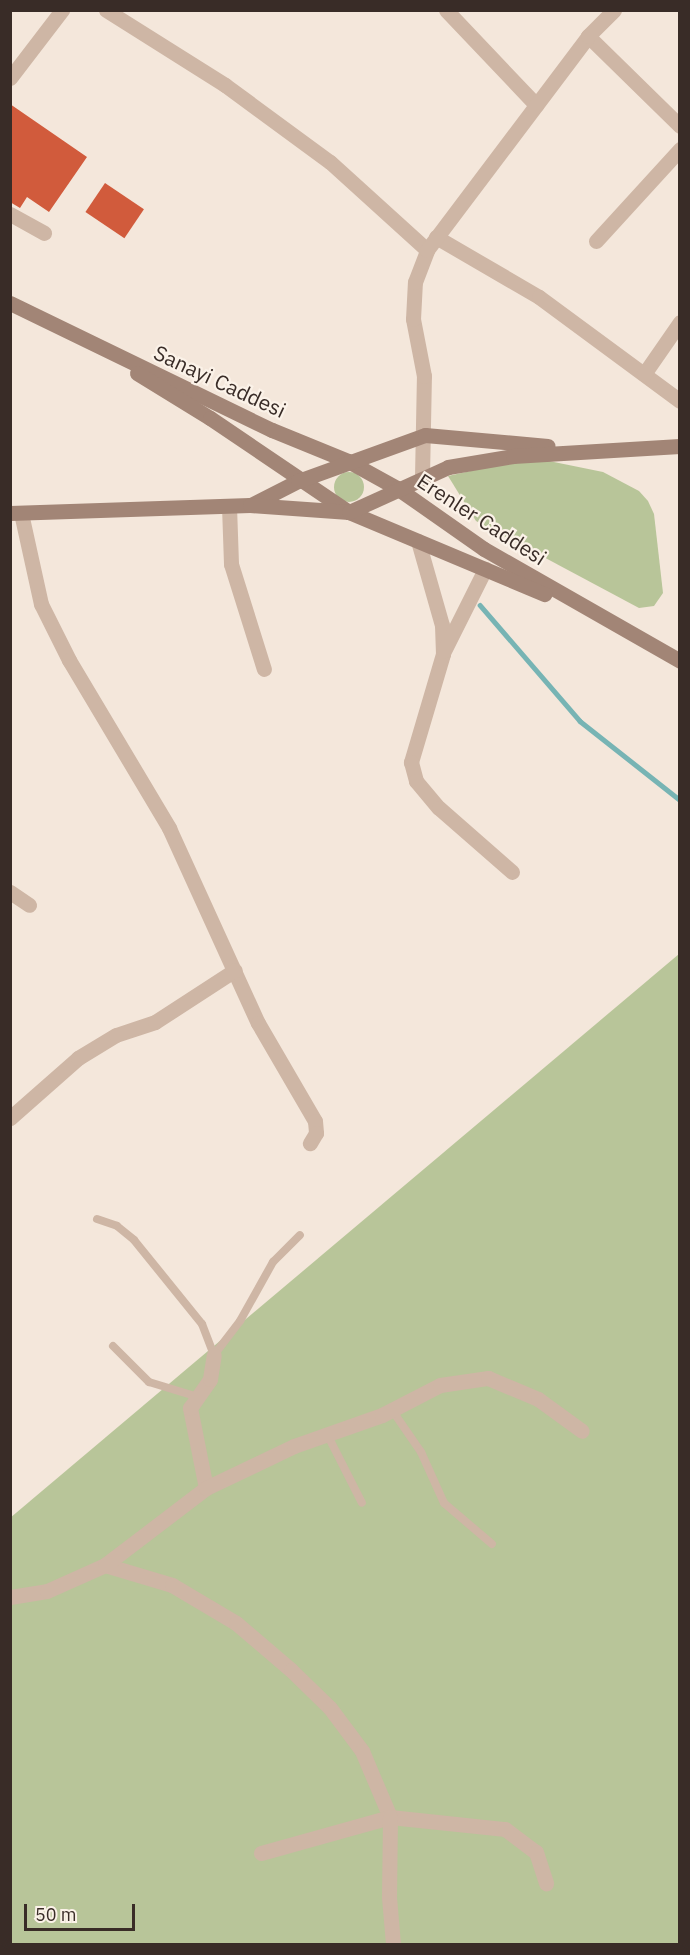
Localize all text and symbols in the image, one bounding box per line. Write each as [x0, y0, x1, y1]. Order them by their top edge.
street label: Sanayi Caddesi [150, 339, 290, 423]
street label: Erenler Caddesi [413, 468, 551, 570]
scale bar [27, 1892, 138, 1930]
text: 50 m [35, 1903, 77, 1926]

